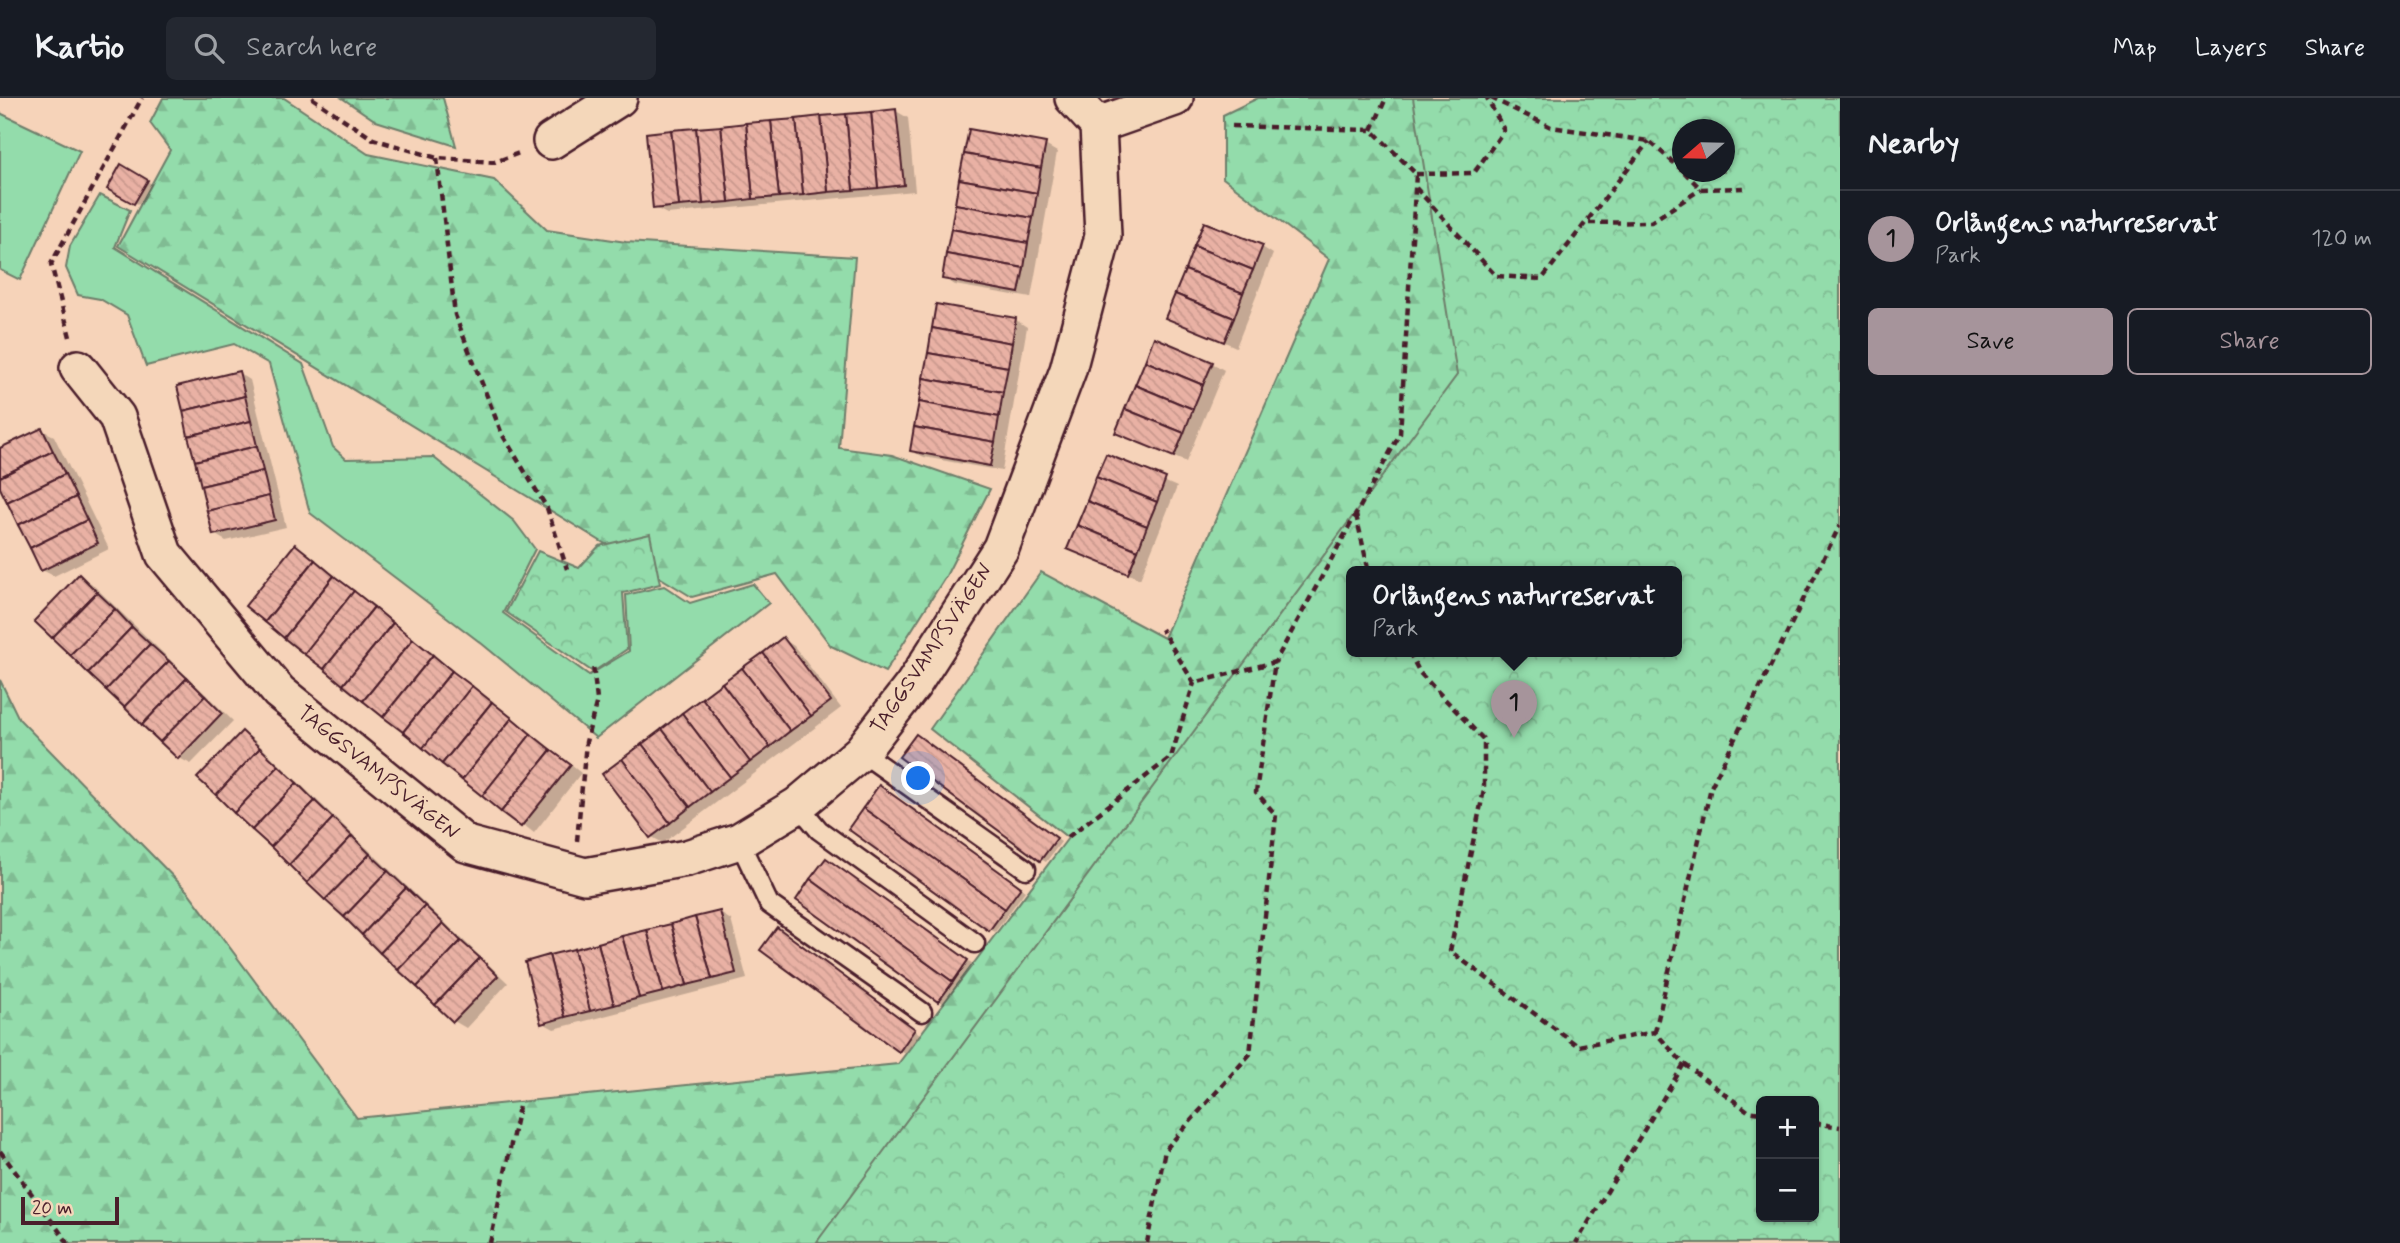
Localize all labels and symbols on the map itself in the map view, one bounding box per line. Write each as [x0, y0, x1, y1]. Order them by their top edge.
north arrow [1672, 119, 1735, 182]
street label: TAGGSVAMPSVÄGEN [864, 558, 1000, 740]
pin: 1 [1491, 680, 1537, 738]
street label: TAGGSVAMPSVÄGEN [291, 699, 465, 847]
your location [901, 761, 935, 795]
scale bar [21, 1194, 119, 1226]

